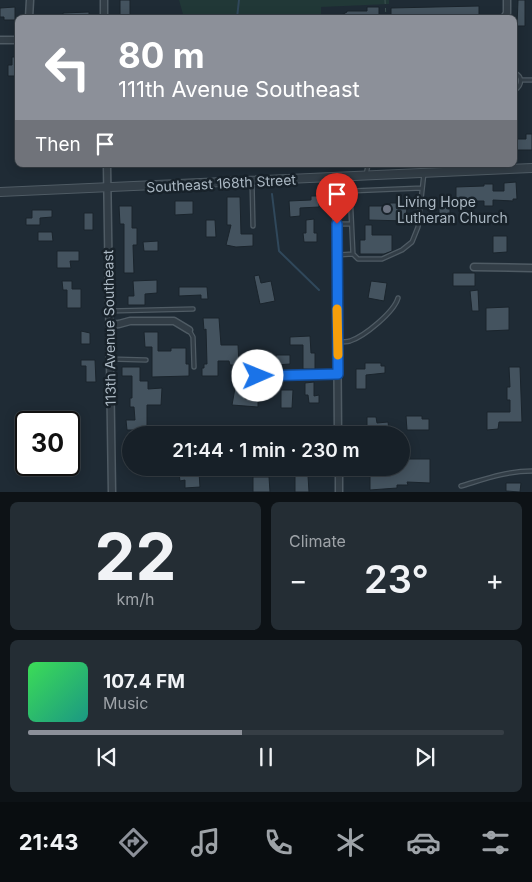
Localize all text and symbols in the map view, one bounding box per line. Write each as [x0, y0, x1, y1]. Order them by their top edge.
text: 80 m [118, 34, 205, 76]
icon: left [35, 35, 100, 100]
text: 111th Avenue Southeast [118, 76, 360, 102]
icon: arrive [91, 130, 119, 158]
text: Then [35, 133, 81, 156]
street label: Southeast 168th Street [146, 171, 297, 195]
pin [316, 173, 358, 224]
icon: arrive [323, 180, 351, 208]
place label: Living Hope Lutheran Church [397, 193, 508, 226]
marker: Living Hope Lutheran Church [381, 203, 393, 215]
street label: 113th Avenue Southeast [99, 249, 119, 406]
position arrow [231, 349, 283, 401]
speed limit sign: 30 [15, 411, 80, 476]
text: 21:44 · 1 min · 230 m [172, 439, 360, 462]
text: 22 [95, 517, 176, 596]
text: Climate [289, 531, 346, 551]
text: 23° [364, 556, 429, 602]
text: − [289, 563, 308, 597]
text: + [485, 563, 504, 597]
text: km/h [116, 589, 155, 609]
text: 107.4 FM [103, 670, 185, 693]
text: Music [103, 693, 148, 713]
icon: previous [93, 743, 121, 771]
icon: pause [252, 743, 280, 771]
icon: next [411, 743, 439, 771]
icon: directions [116, 825, 151, 860]
icon: music [188, 825, 223, 860]
icon: phone [261, 825, 296, 860]
icon: climate [333, 825, 368, 860]
icon: car [406, 825, 441, 860]
icon: filters [478, 825, 513, 860]
text: 21:43 [19, 829, 79, 855]

